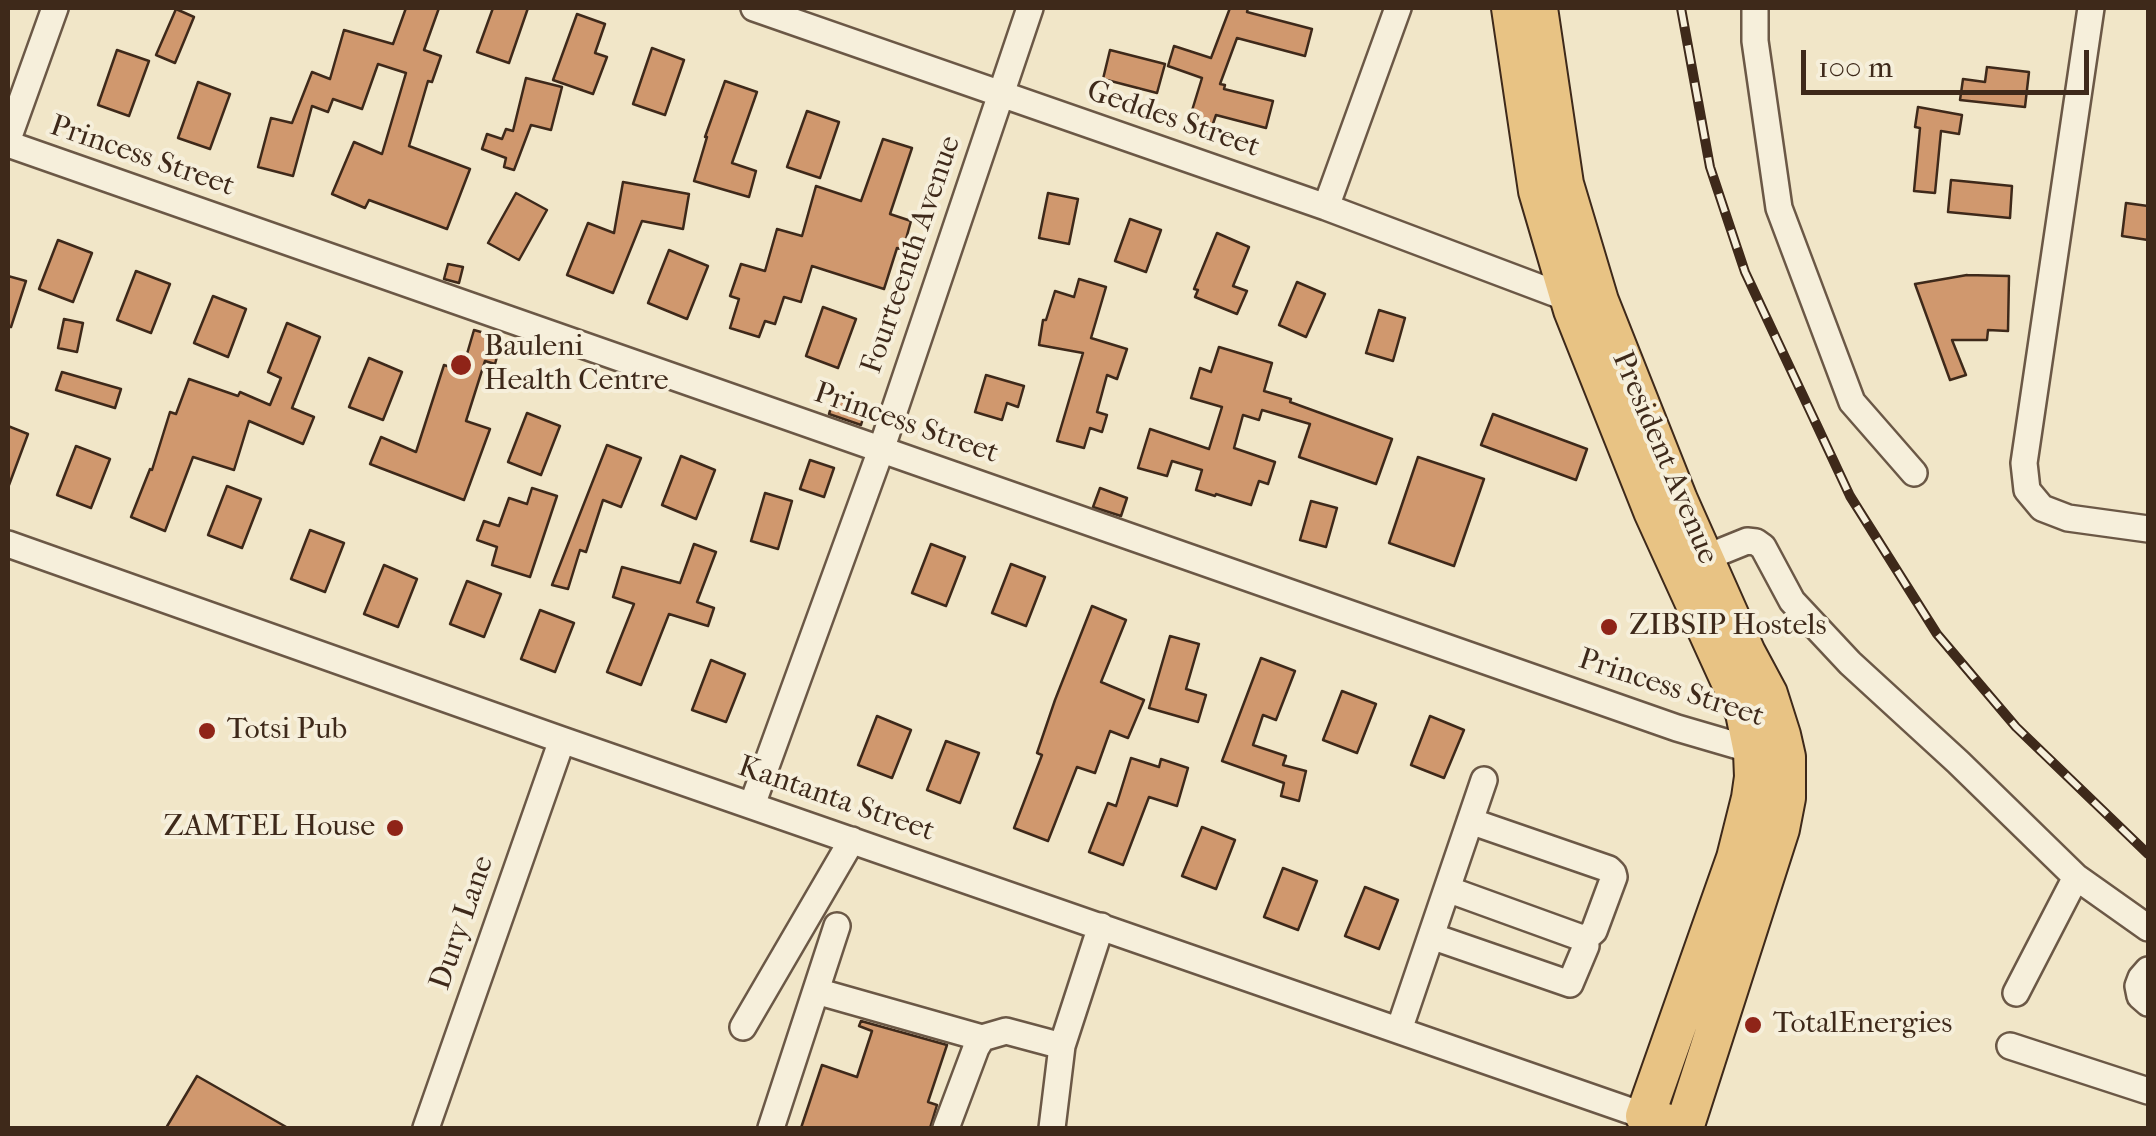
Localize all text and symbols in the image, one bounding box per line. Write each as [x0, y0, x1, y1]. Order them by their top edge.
scale bar [1806, 30, 2094, 92]
text: 100 m [1818, 50, 1893, 85]
street label: Geddes Street [1082, 74, 1264, 166]
street label: Princess Street [45, 109, 239, 205]
street label: Fourteenth Avenue [854, 131, 970, 379]
place label: Bauleni Health Centre [484, 330, 669, 400]
street label: President Avenue [1603, 346, 1725, 570]
marker: Bauleni Health Centre [448, 352, 474, 378]
street label: Princess Street [809, 376, 1003, 472]
place label: ZIBSIP Hostels [1629, 609, 1827, 645]
marker: ZIBSIP Hostels [1598, 616, 1620, 638]
street label: Princess Street [1574, 642, 1768, 736]
place label: Totsi Pub [227, 713, 347, 749]
marker: Totsi Pub [196, 720, 218, 742]
street label: Kantanta Street [733, 750, 939, 850]
place label: ZAMTEL House [164, 810, 375, 846]
marker: ZAMTEL House [384, 817, 406, 839]
street label: Dury Lane [423, 851, 503, 995]
place label: TotalEnergies [1773, 1007, 1952, 1043]
marker: TotalEnergies [1742, 1014, 1764, 1036]

